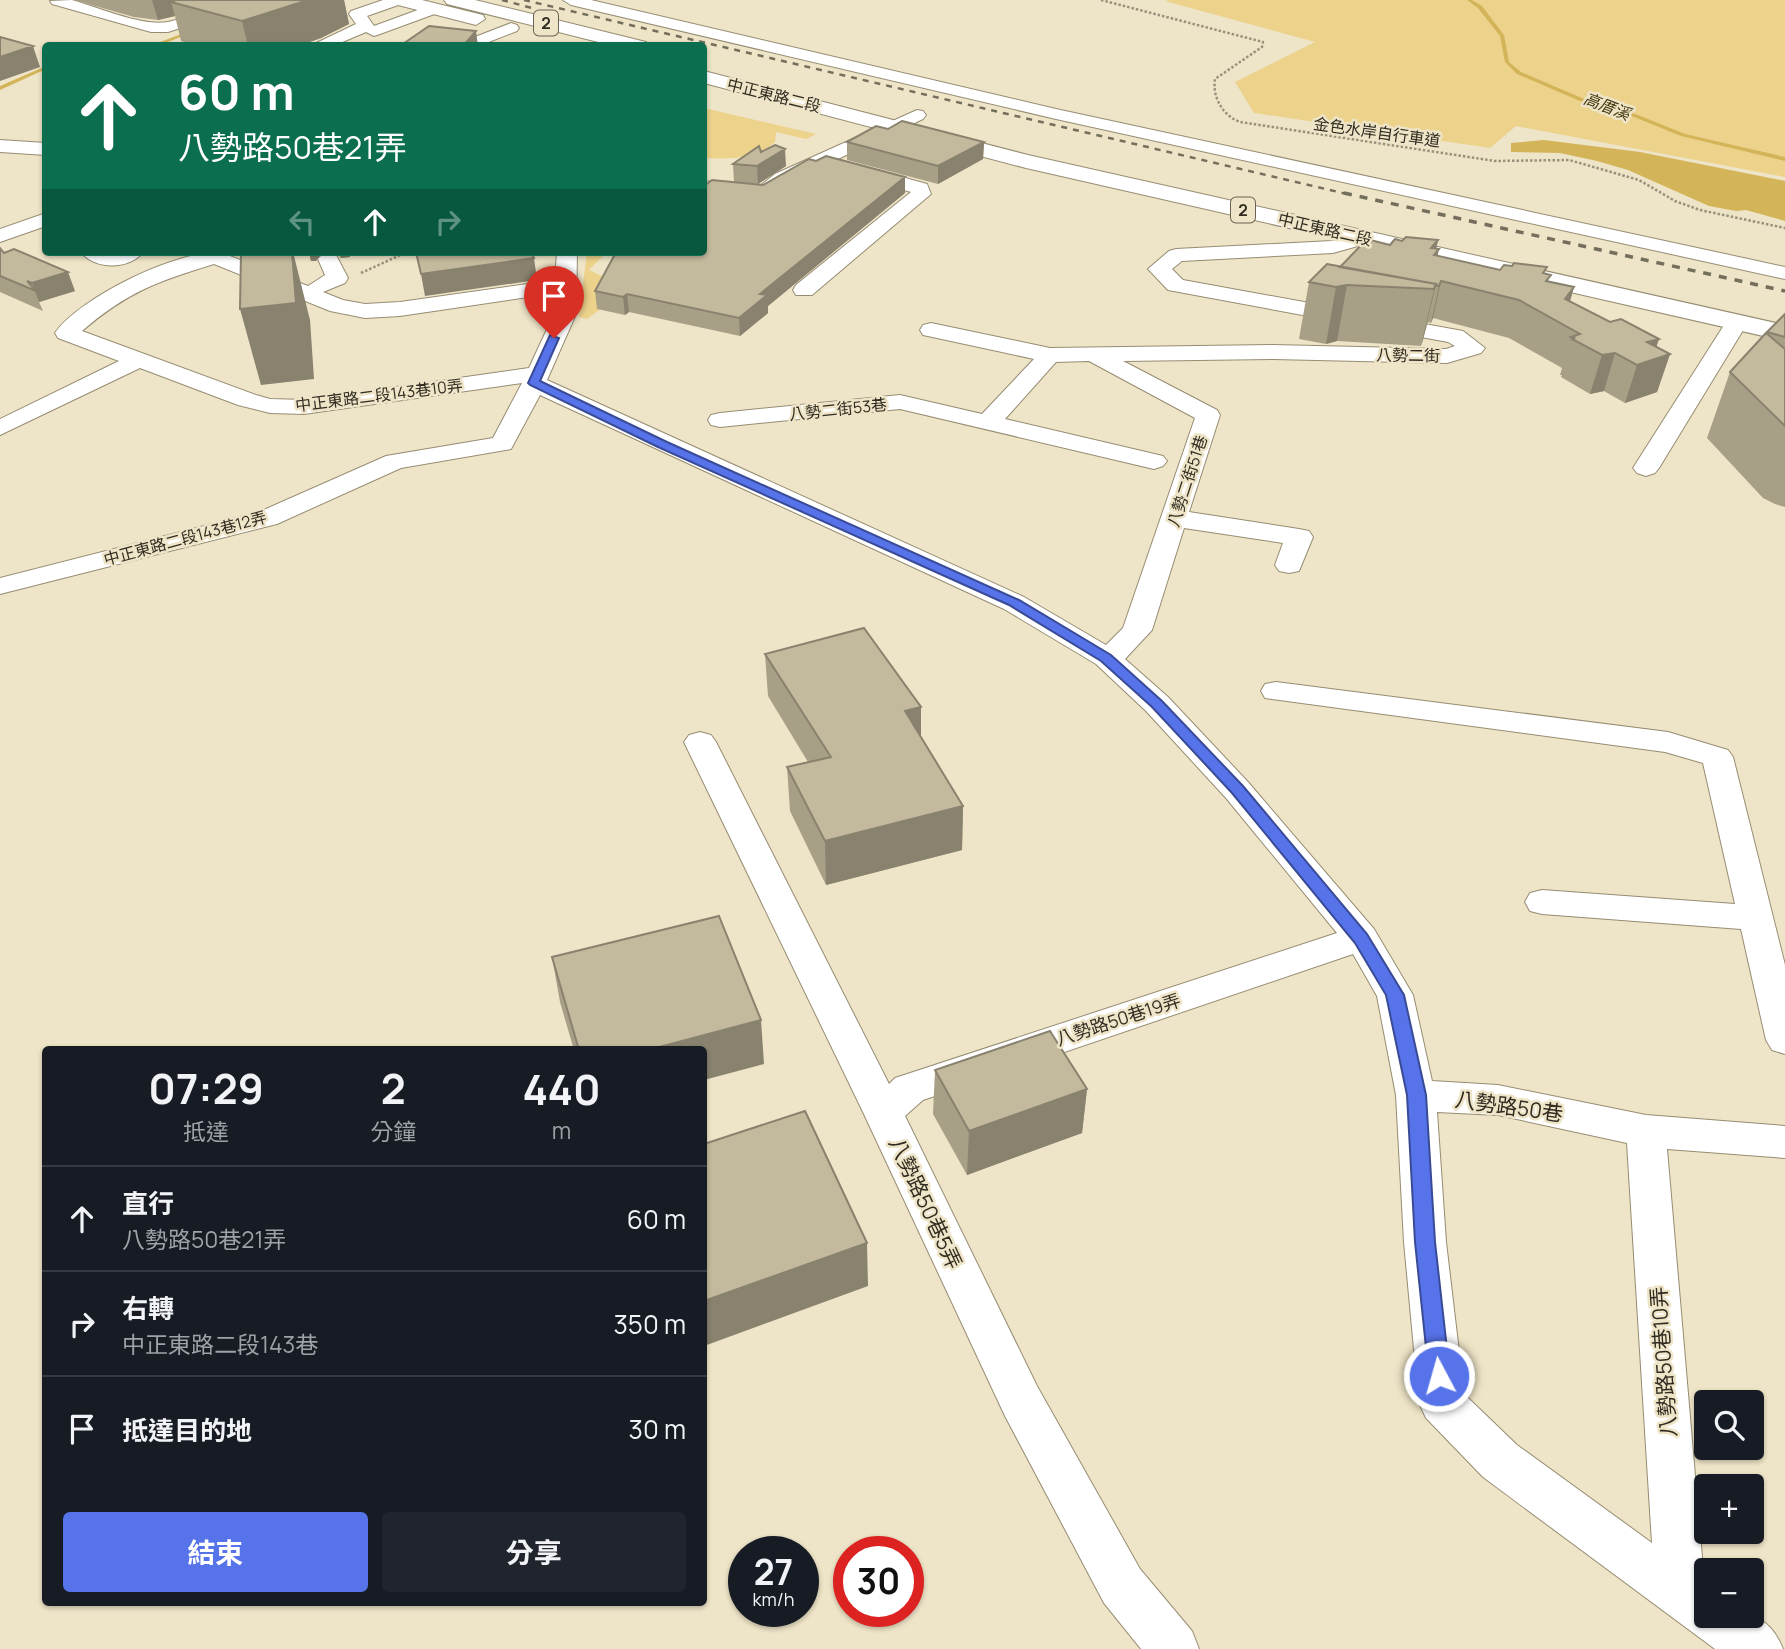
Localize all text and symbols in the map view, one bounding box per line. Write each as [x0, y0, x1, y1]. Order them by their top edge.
road number: 2 [534, 10, 558, 36]
text: 60 m [178, 58, 295, 125]
icon: ahead [63, 70, 154, 161]
street label: 中正東路二段 [725, 73, 823, 117]
water label: 高厝溪 [1581, 87, 1635, 126]
street label: 金色水岸自行車道 [1312, 112, 1442, 152]
text: 八勢路50巷21弄 [178, 125, 407, 169]
road number: 2 [1231, 198, 1255, 222]
icon: left [283, 203, 321, 241]
icon: ahead [356, 203, 394, 241]
icon: right [429, 203, 467, 241]
street label: 中正東路二段 [1276, 207, 1374, 251]
pin [524, 266, 584, 338]
icon: arrive [535, 277, 573, 315]
street label: 八勢二街 [1376, 343, 1440, 367]
street label: 中正東路二段143巷10弄 [294, 374, 464, 416]
street label: 八勢二街53巷 [788, 393, 888, 425]
street label: 八勢二街51巷 [1162, 432, 1212, 530]
street label: 中正東路二段143巷12弄 [101, 506, 269, 570]
street label: 八勢路50巷19弄 [1053, 988, 1183, 1050]
text: 07:29 [148, 1059, 264, 1117]
text: 2 [381, 1059, 406, 1117]
text: 440 [522, 1060, 601, 1118]
street label: 八勢路50巷 [1453, 1085, 1565, 1127]
text: m [552, 1114, 571, 1146]
text: 抵達 [183, 1115, 229, 1147]
text: 分鐘 [370, 1115, 416, 1147]
street label: 八勢路50巷5弄 [883, 1133, 969, 1273]
text: 直行 [122, 1185, 174, 1221]
icon: ahead [63, 1200, 101, 1238]
text: 60 m [627, 1201, 686, 1237]
text: 八勢路50巷21弄 [122, 1223, 286, 1255]
street label: 八勢路50巷10弄 [1644, 1286, 1682, 1438]
text: 右轉 [122, 1290, 174, 1326]
icon: right [63, 1305, 101, 1343]
text: 350 m [613, 1306, 686, 1342]
text: 中正東路二段143巷 [122, 1328, 318, 1360]
position arrow [1402, 1339, 1476, 1413]
map controls [1694, 1390, 1764, 1628]
button: search [1694, 1390, 1764, 1460]
icon: arrive [63, 1410, 101, 1448]
text: 30 m [629, 1411, 686, 1447]
text: 抵達目的地 [122, 1412, 252, 1448]
button: + [1694, 1474, 1764, 1544]
button: 結束 [63, 1512, 368, 1592]
button: 分享 [382, 1512, 686, 1592]
speed limit sign: 30 [833, 1536, 924, 1627]
text: 27 [754, 1548, 793, 1596]
button: − [1694, 1558, 1764, 1628]
text: km/h [753, 1587, 794, 1611]

